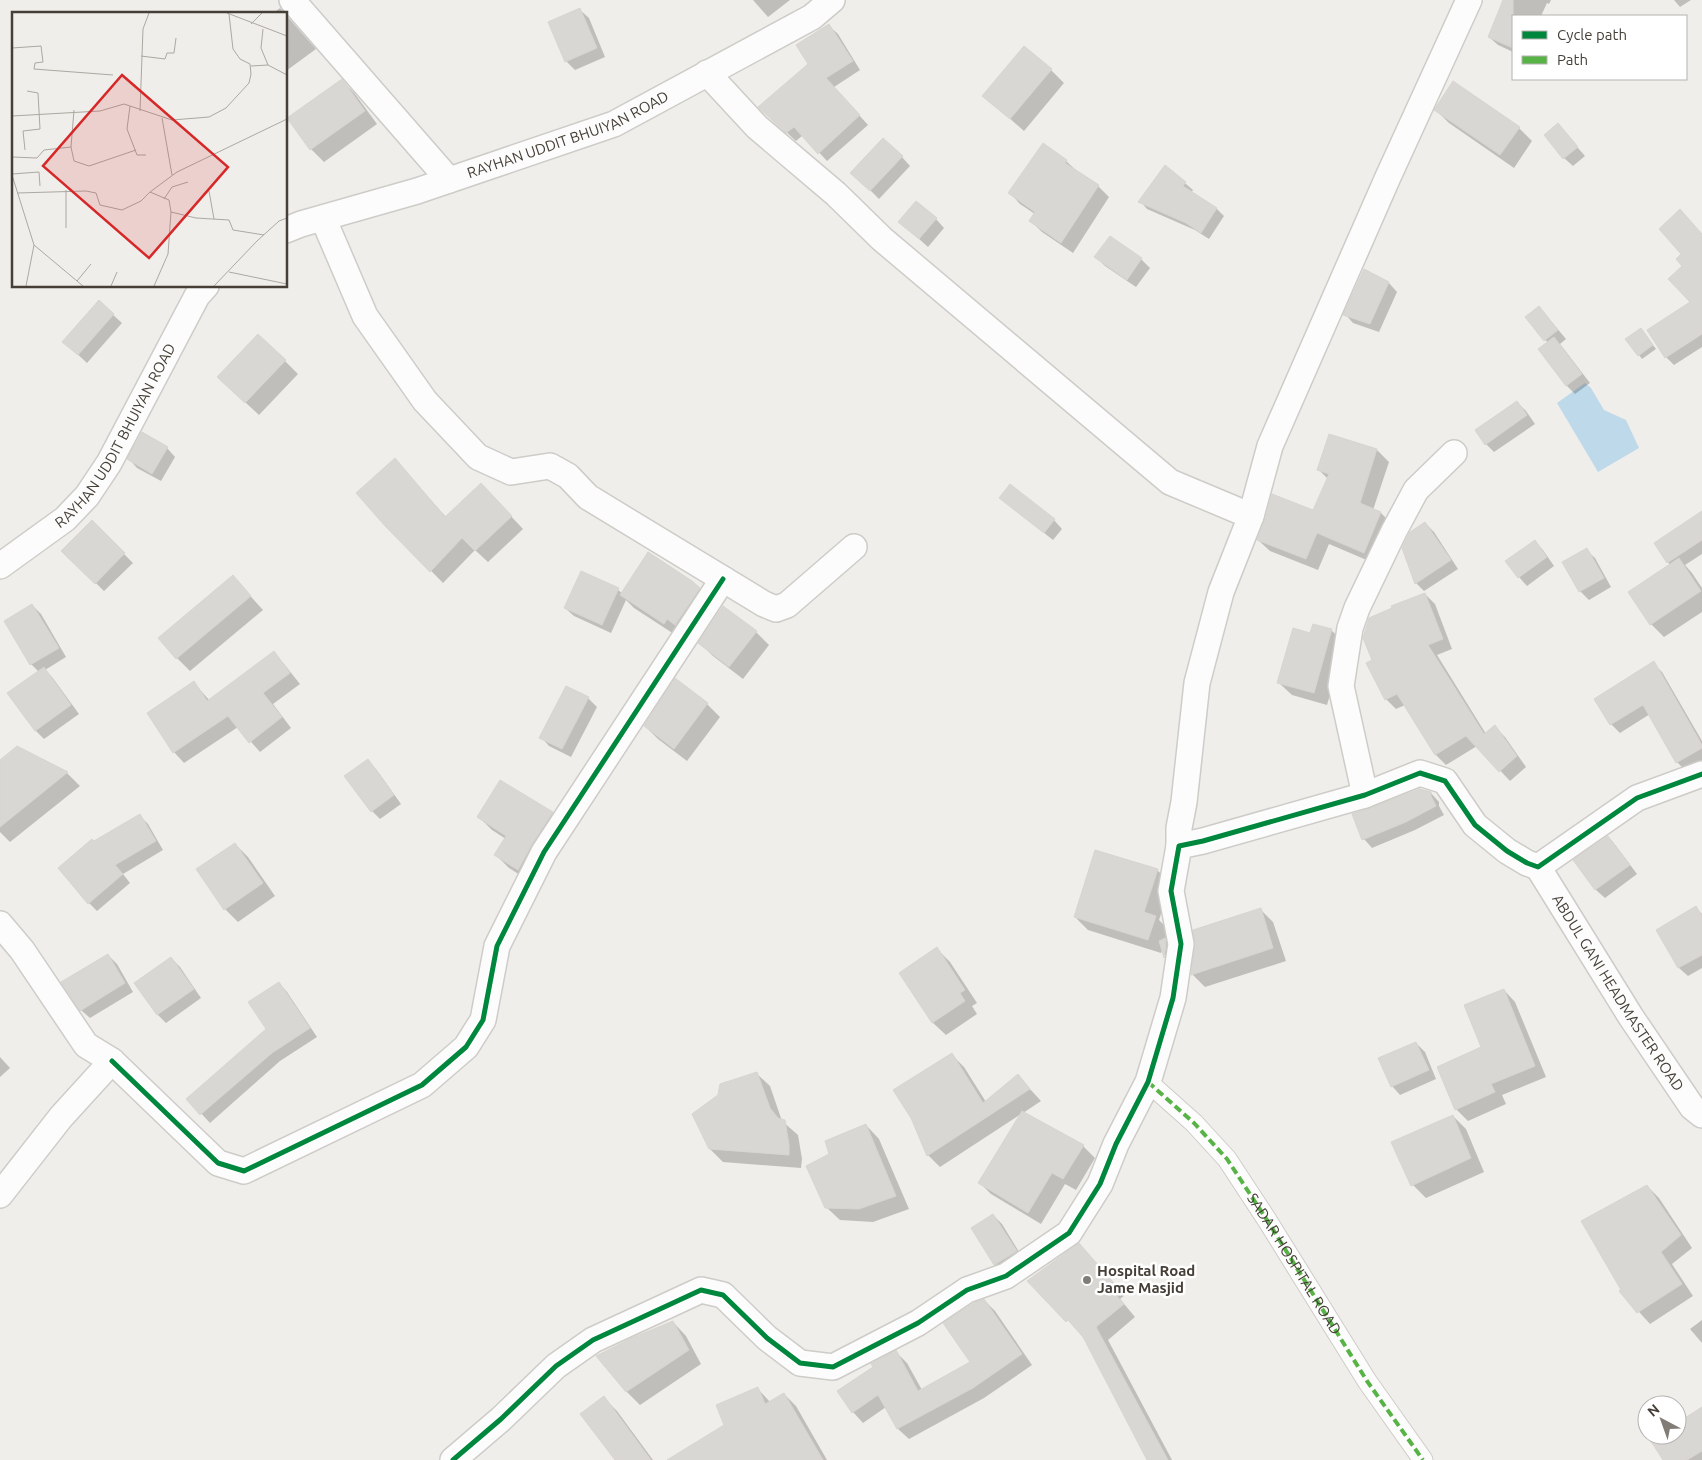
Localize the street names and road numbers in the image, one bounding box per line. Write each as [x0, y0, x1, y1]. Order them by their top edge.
street label: RAYHAN UDDIT BHUIYAN ROAD [465, 87, 671, 181]
street label: RAYHAN UDDIT BHUIYAN ROAD [52, 340, 179, 531]
street label: ABDUL GANI HEADMASTER ROAD [1549, 891, 1688, 1094]
street label: SADAR HOSPITAL ROAD [1244, 1190, 1345, 1337]

